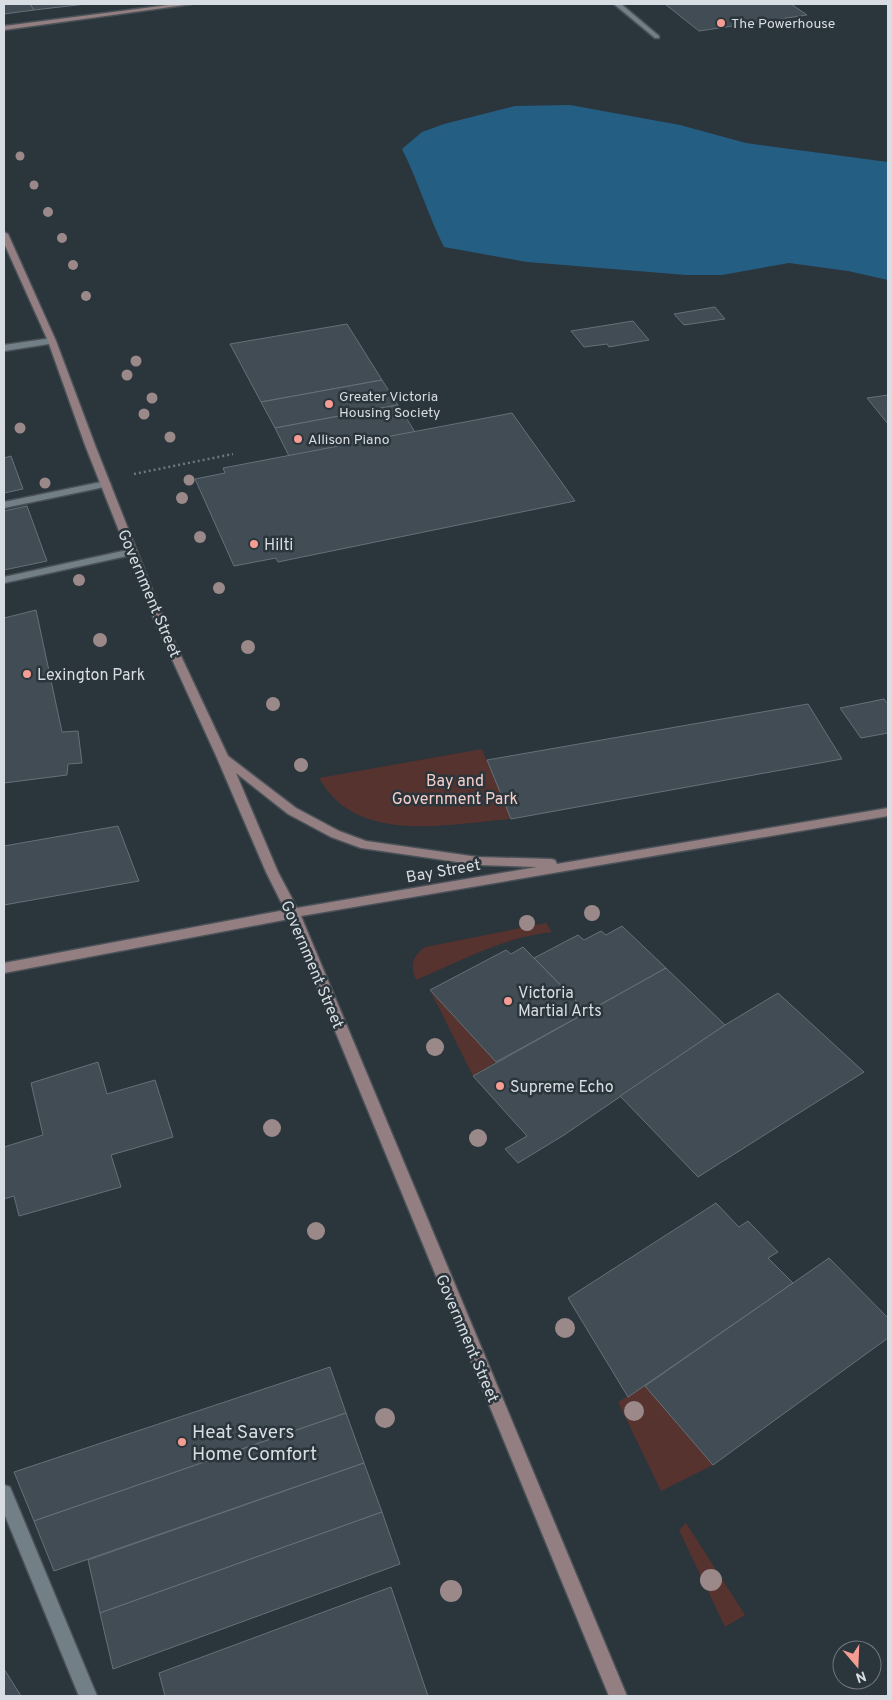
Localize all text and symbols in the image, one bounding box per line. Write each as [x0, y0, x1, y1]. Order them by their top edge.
place label: The Powerhouse [731, 16, 835, 33]
marker: The Powerhouse [715, 17, 727, 29]
place label: Greater Victoria Housing Society [339, 389, 440, 422]
marker: Greater Victoria Housing Society [323, 398, 335, 410]
place label: Allison Piano [308, 432, 390, 449]
marker: Allison Piano [292, 433, 304, 445]
street label: Government Street [112, 527, 184, 661]
place label: Hilti [264, 536, 293, 556]
marker: Hilti [248, 538, 260, 550]
place label: Lexington Park [37, 666, 145, 686]
marker: Lexington Park [21, 668, 33, 680]
park label: Bay and Government Park [392, 772, 518, 810]
street label: Bay Street [405, 856, 482, 888]
street label: Government Street [275, 898, 347, 1032]
place label: Victoria Martial Arts [518, 984, 602, 1022]
marker: Victoria Martial Arts [502, 995, 514, 1007]
place label: Supreme Echo [510, 1078, 614, 1098]
marker: Supreme Echo [494, 1080, 506, 1092]
street label: Government Street [430, 1272, 502, 1406]
place label: Heat Savers Home Comfort [192, 1421, 317, 1467]
marker: Heat Savers Home Comfort [176, 1436, 188, 1448]
north arrow [832, 1640, 882, 1690]
text: N [853, 1666, 868, 1686]

